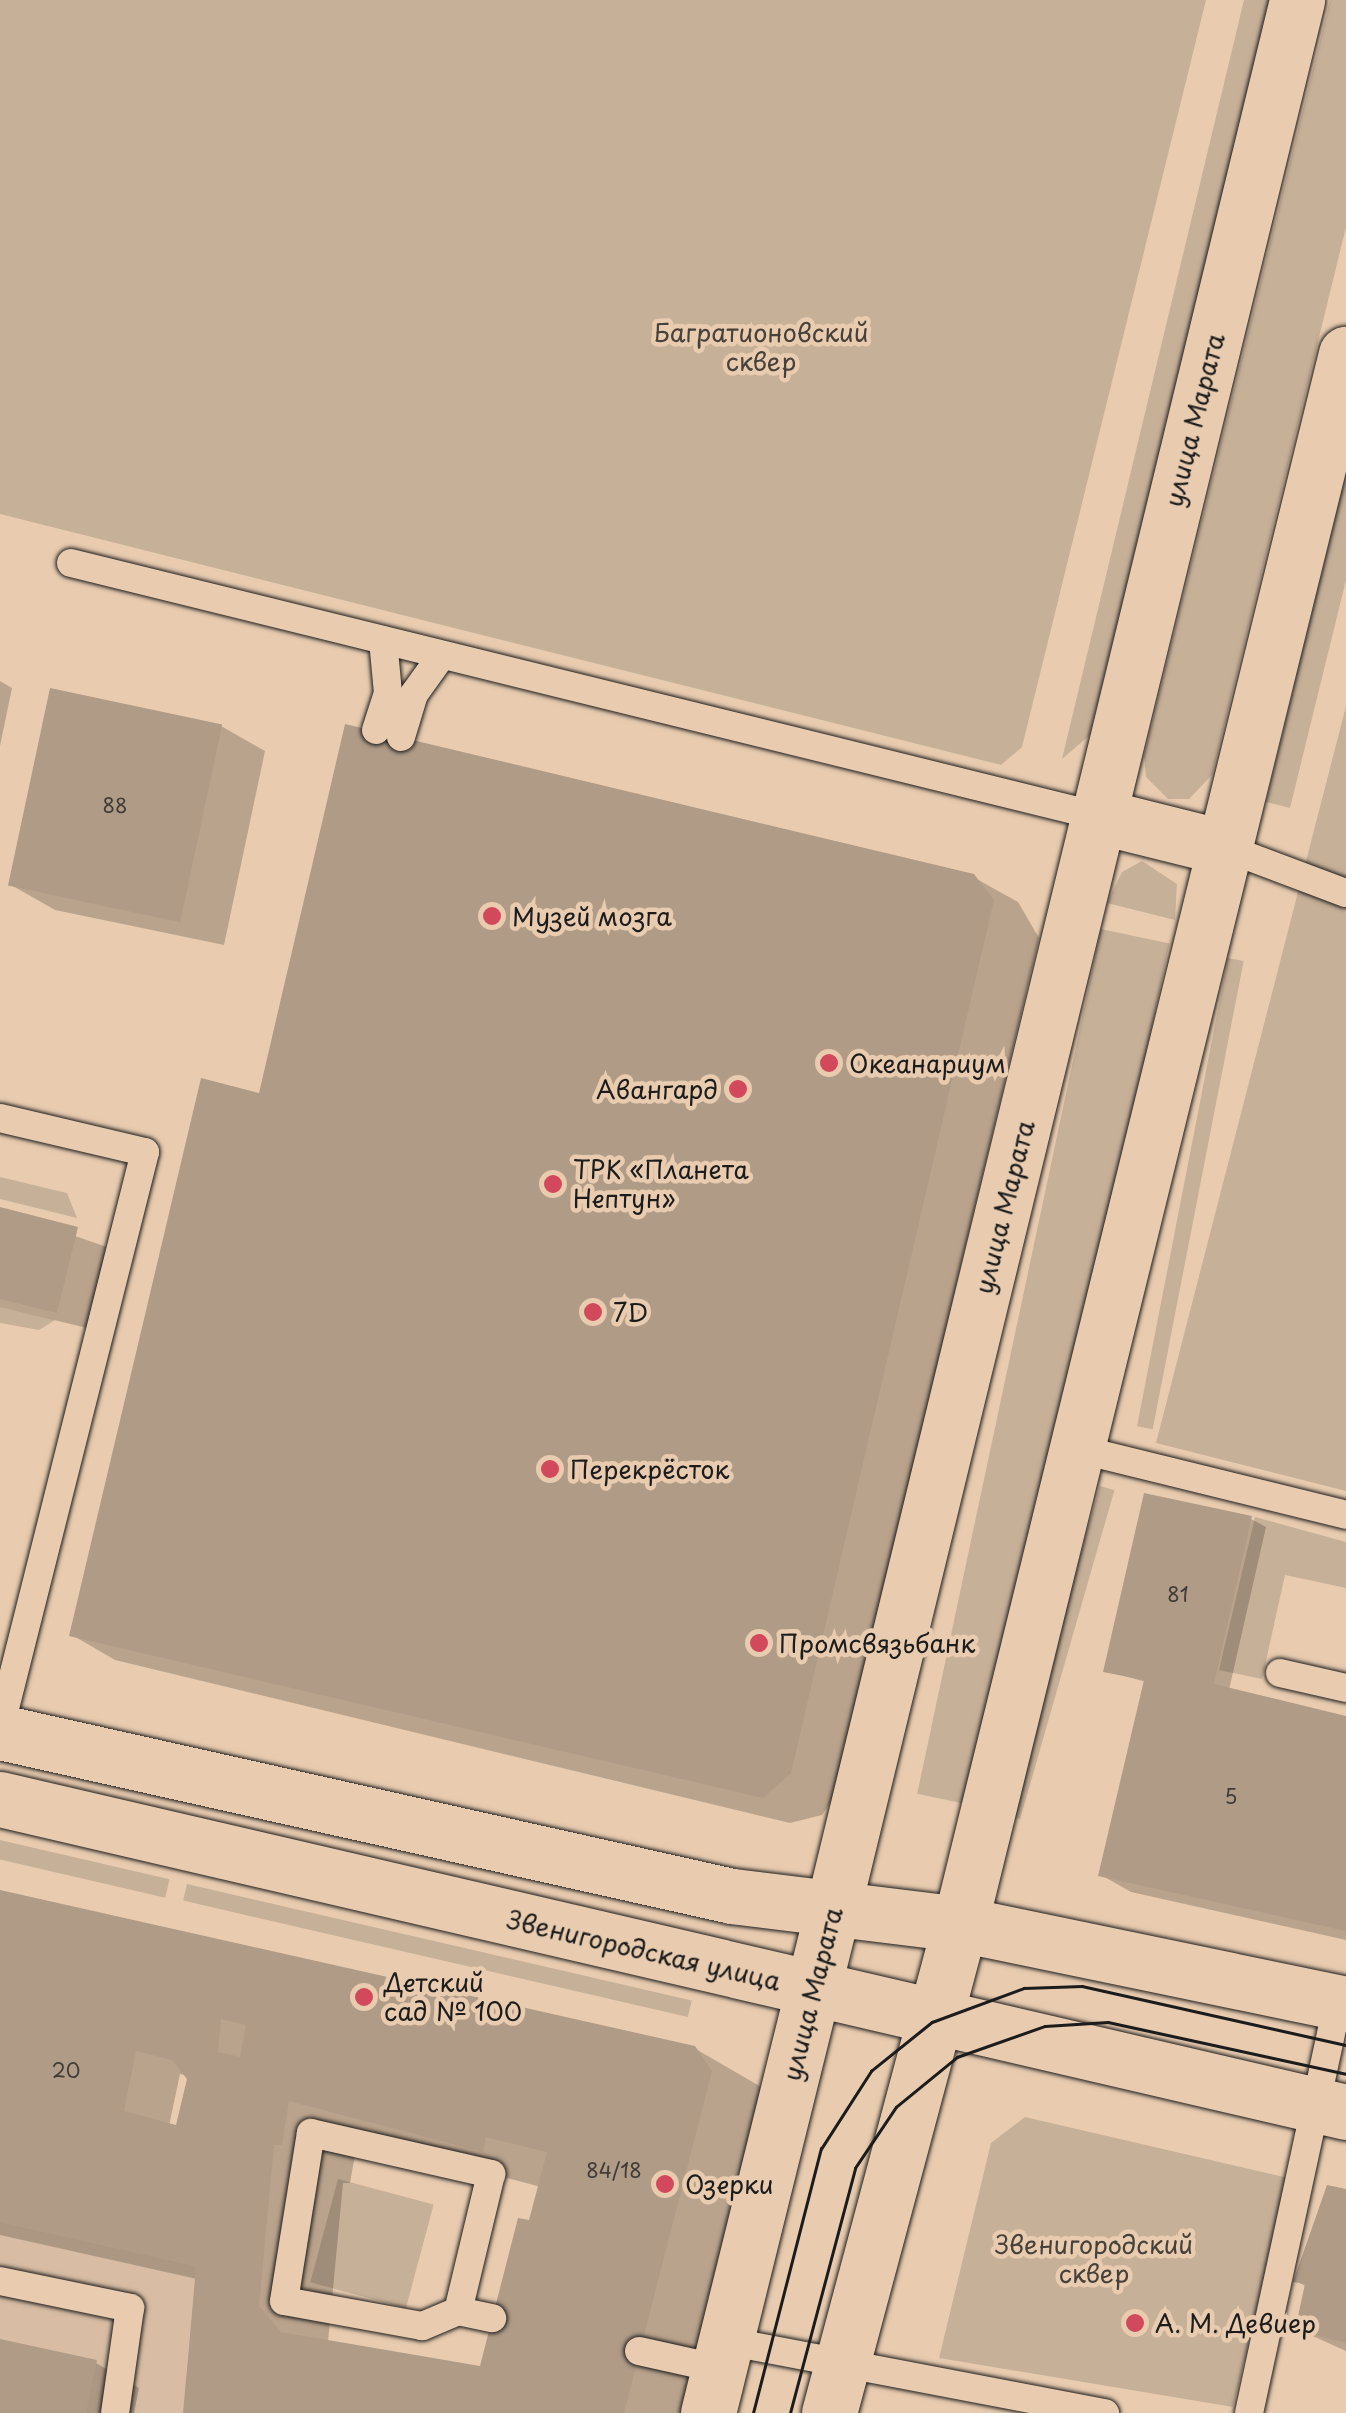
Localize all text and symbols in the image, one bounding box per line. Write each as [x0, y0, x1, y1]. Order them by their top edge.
park label: Багратионовский сквер [654, 318, 868, 377]
street label: улица Марата [1158, 329, 1230, 511]
house number: 88 [103, 793, 127, 817]
place label: Музей мозга [512, 901, 673, 931]
marker: Музей мозга [481, 905, 503, 927]
place label: Океанариум [849, 1048, 1006, 1078]
marker: Океанариум [818, 1052, 840, 1074]
place label: Авангард [596, 1074, 718, 1104]
marker: Авангард [727, 1078, 749, 1100]
street label: улица Марата [968, 1116, 1040, 1298]
place label: ТРК «Планета Нептун» [573, 1155, 749, 1214]
marker: ТРК «Планета Нептун» [542, 1173, 564, 1195]
place label: 7D [613, 1297, 648, 1327]
marker: 7D [582, 1301, 604, 1323]
place label: Перекрёсток [570, 1454, 729, 1484]
marker: Перекрёсток [539, 1458, 561, 1480]
house number: 81 [1167, 1582, 1189, 1606]
place label: Промсвязьбанк [779, 1628, 975, 1658]
marker: Промсвязьбанк [748, 1632, 770, 1654]
house number: 5 [1225, 1784, 1237, 1808]
street label: улица Марата [776, 1903, 848, 2085]
street label: Звенигородская улица [504, 1904, 784, 1996]
place label: Детский сад № 100 [384, 1968, 522, 2027]
marker: Детский сад № 100 [353, 1986, 375, 2008]
house number: 20 [52, 2058, 80, 2082]
house number: 84/18 [586, 2158, 642, 2182]
place label: Озерки [685, 2169, 774, 2199]
marker: Озерки [654, 2173, 676, 2195]
park label: Звенигородский сквер [995, 2230, 1193, 2289]
place label: А. М. Девиер [1155, 2308, 1317, 2338]
marker: А. М. Девиер [1124, 2312, 1146, 2334]

